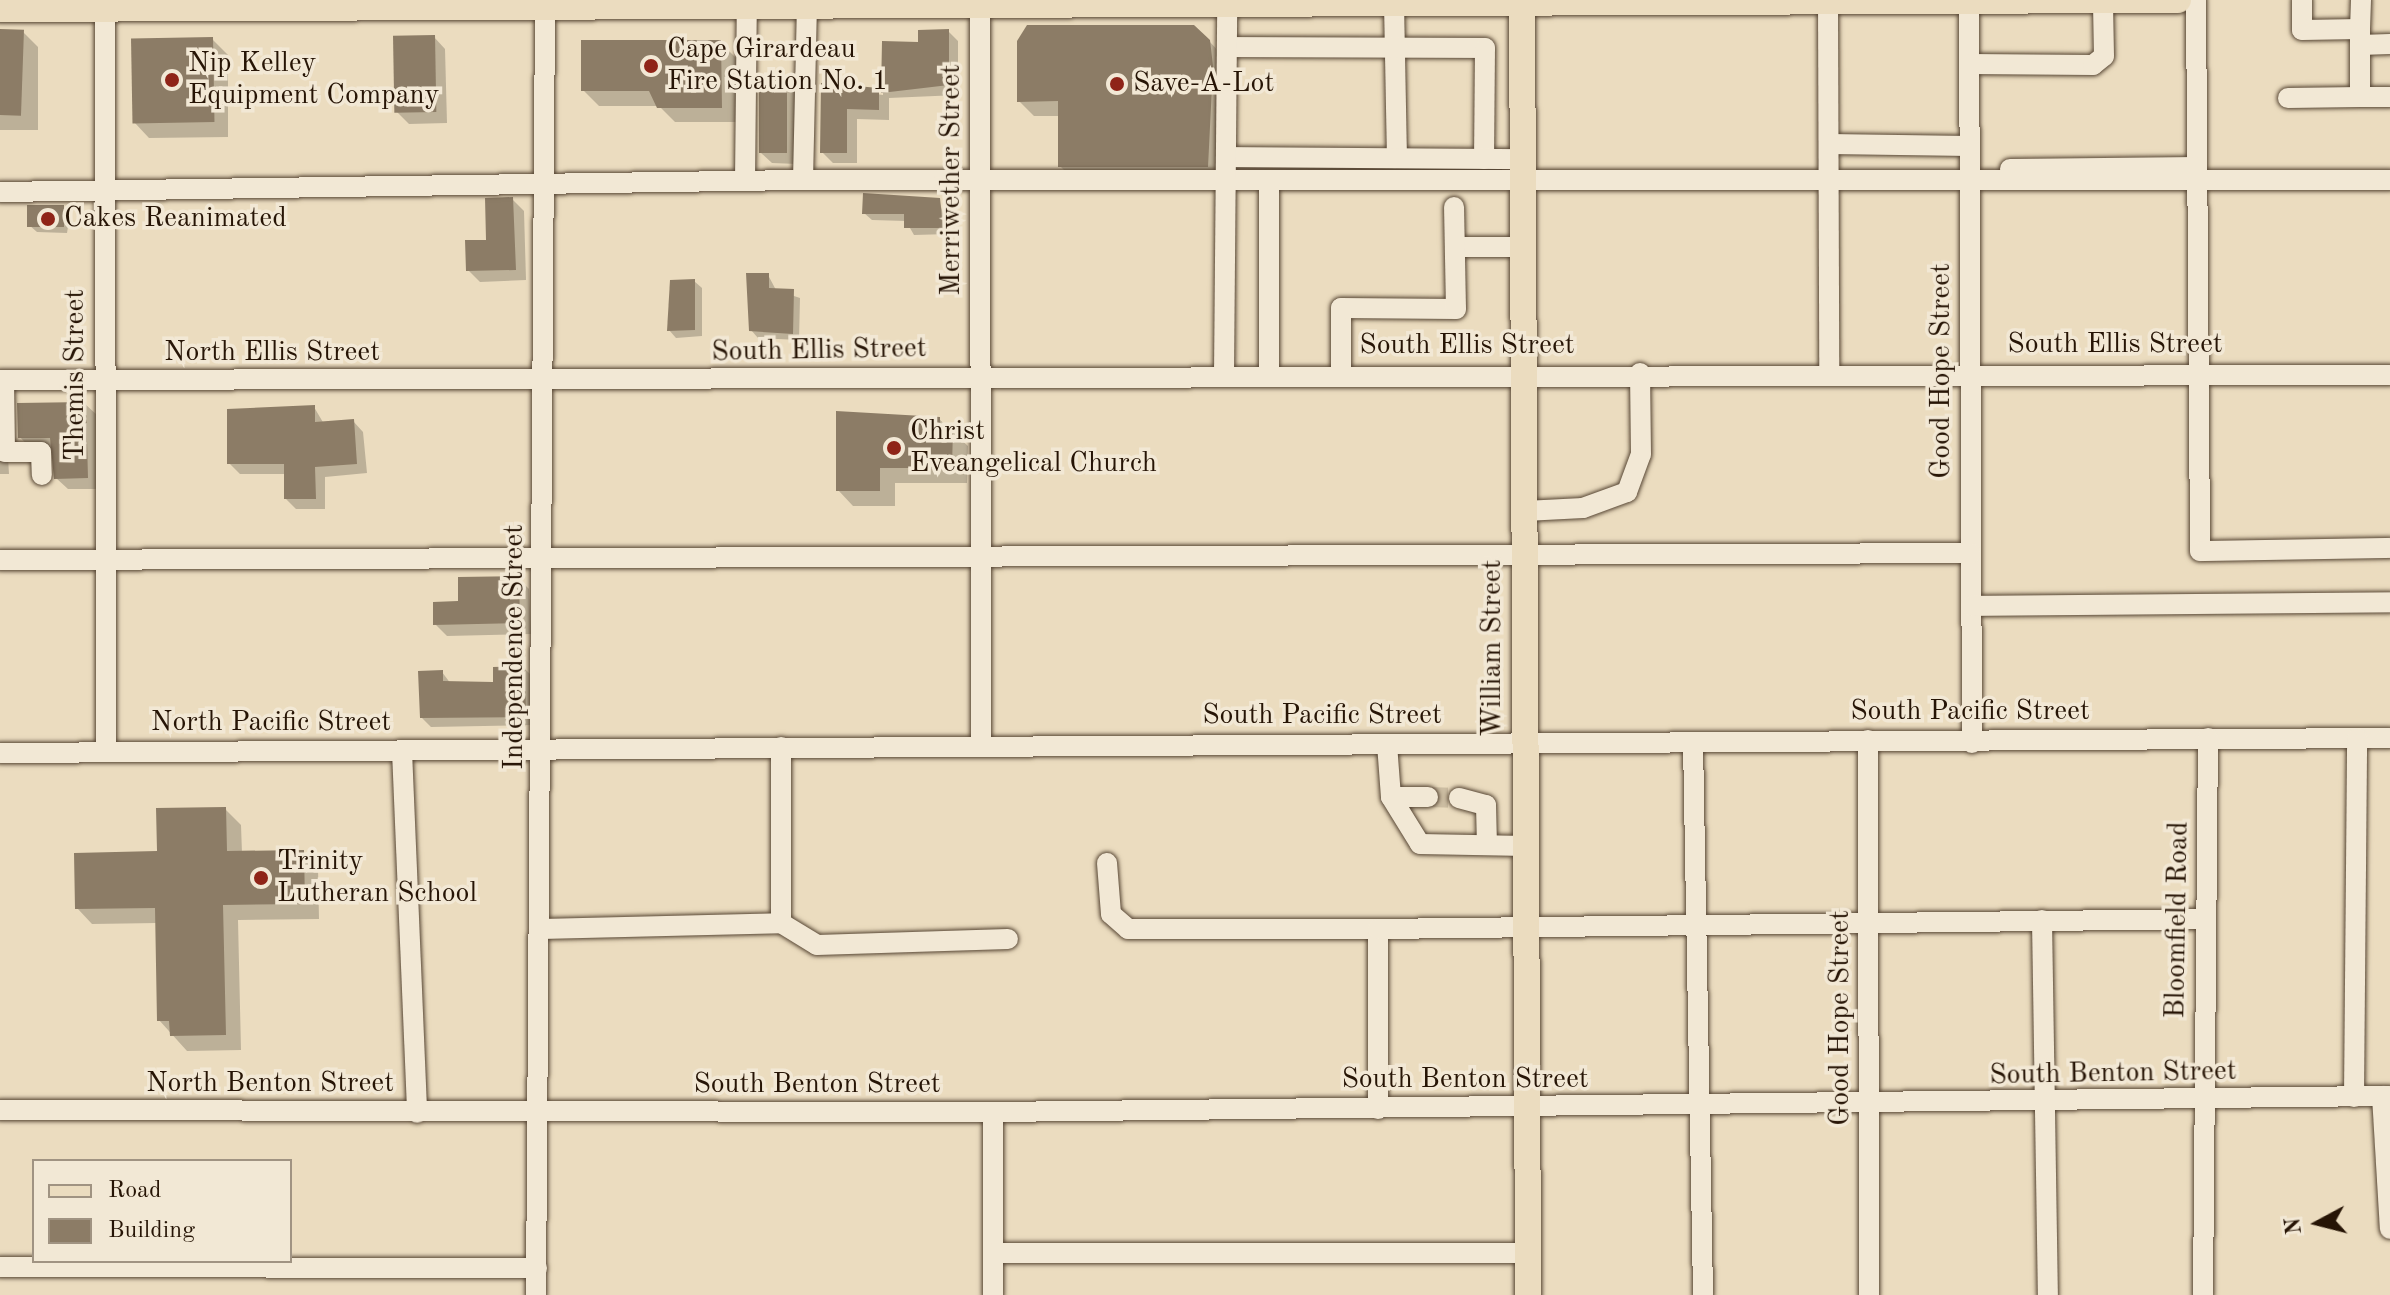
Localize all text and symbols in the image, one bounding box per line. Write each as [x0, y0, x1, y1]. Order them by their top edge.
place label: Cape Girardeau Fire Station No. 1 [667, 33, 888, 99]
place label: Nip Kelley Equipment Company [188, 47, 439, 113]
marker: Cape Girardeau Fire Station No. 1 [642, 57, 660, 75]
street label: Merriwether Street [935, 64, 969, 296]
place label: Save-A-Lot [1133, 67, 1274, 101]
marker: Nip Kelley Equipment Company [163, 71, 181, 89]
marker: Save-A-Lot [1108, 75, 1126, 93]
place label: Cakes Reanimated [64, 202, 287, 236]
marker: Cakes Reanimated [39, 210, 57, 228]
street label: Good Hope Street [1925, 263, 1959, 479]
street label: Themis Street [59, 289, 93, 461]
street label: South Ellis Street [2007, 328, 2223, 362]
street label: South Ellis Street [1359, 329, 1575, 363]
street label: South Ellis Street [711, 332, 927, 370]
street label: North Ellis Street [164, 336, 380, 370]
place label: Christ Eveangelical Church [910, 415, 1157, 481]
marker: Christ Eveangelical Church [885, 439, 903, 457]
street label: Independence Street [498, 524, 532, 770]
street label: William Street [1476, 559, 1510, 737]
street label: South Pacific Street [1850, 695, 2090, 729]
street label: South Pacific Street [1202, 699, 1442, 733]
street label: North Pacific Street [151, 706, 391, 740]
street label: Bloomfield Road [2159, 821, 2197, 1019]
place label: Trinity Lutheran School [277, 845, 477, 911]
marker: Trinity Lutheran School [252, 869, 270, 887]
street label: Good Hope Street [1824, 910, 1858, 1126]
street label: South Benton Street [1989, 1055, 2237, 1093]
street label: South Benton Street [1341, 1063, 1589, 1097]
street label: North Benton Street [146, 1067, 394, 1101]
street label: South Benton Street [693, 1068, 941, 1102]
legend [32, 1159, 292, 1263]
text: Road [108, 1179, 161, 1203]
north arrow [2278, 1183, 2358, 1263]
text: N [2282, 1216, 2306, 1236]
text: Building [108, 1219, 195, 1243]

